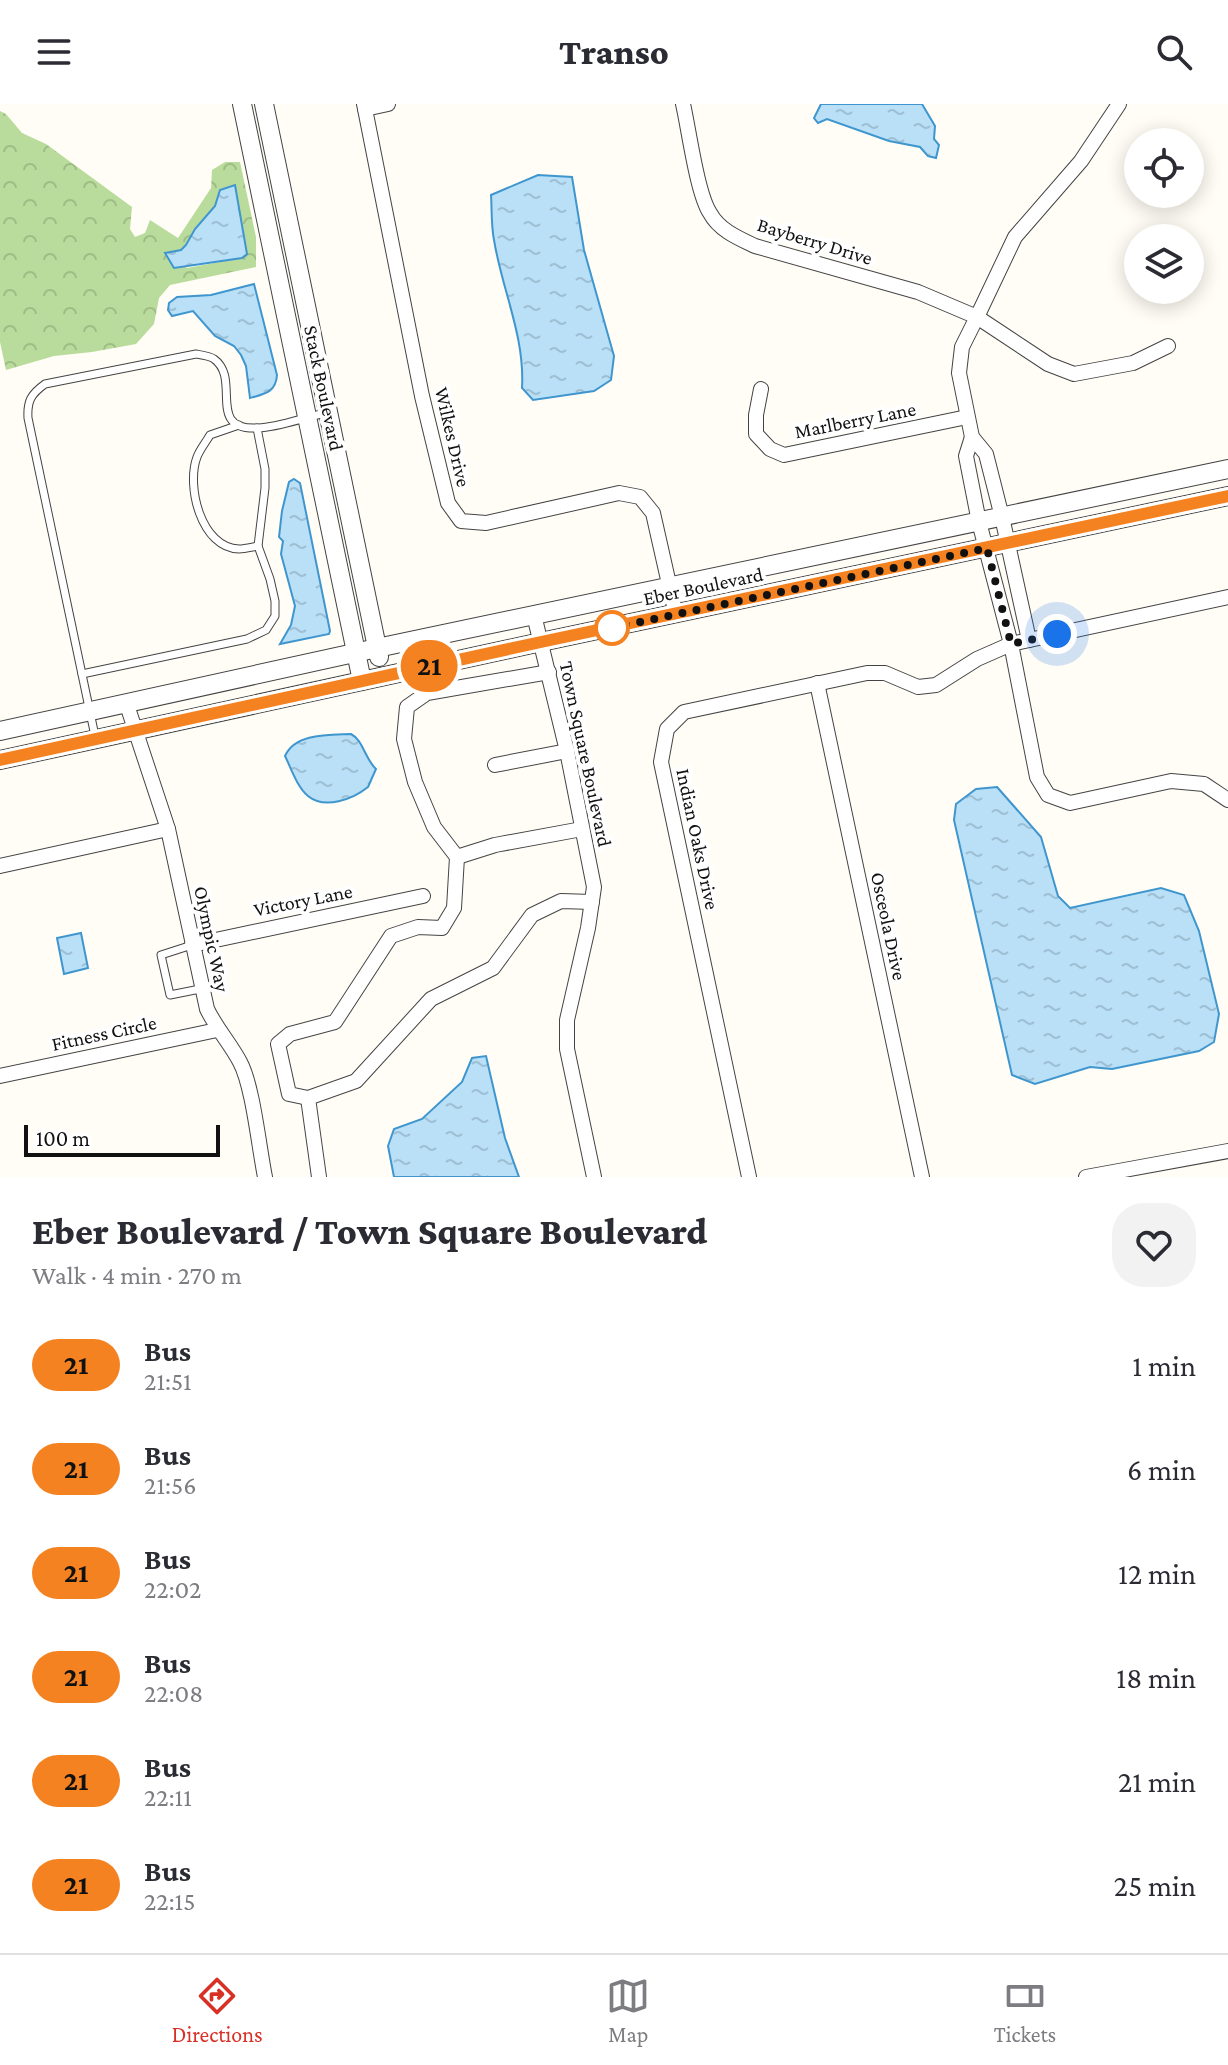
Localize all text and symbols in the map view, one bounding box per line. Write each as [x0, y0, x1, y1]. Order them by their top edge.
icon: menu [32, 30, 76, 74]
icon: search [1152, 30, 1196, 74]
text: Transo [559, 32, 669, 72]
map controls [1124, 128, 1204, 304]
button: locate [1124, 128, 1204, 208]
street label: Bayberry Drive [755, 213, 875, 270]
button: layers [1124, 224, 1204, 304]
street label: Stack Boulevard [300, 323, 348, 453]
street label: Wilkes Drive [431, 385, 475, 489]
street label: Marlberry Lane [792, 397, 918, 444]
street label: Eber Boulevard [641, 562, 765, 609]
unlabelled marker [595, 611, 629, 645]
your location [1037, 614, 1077, 654]
line badge: 21 [393, 640, 465, 692]
text: 21 [417, 650, 441, 681]
street label: Town Square Boulevard [555, 659, 616, 849]
street label: Indian Oaks Drive [672, 767, 724, 912]
street label: Osceola Drive [867, 870, 911, 982]
street label: Victory Lane [252, 880, 355, 921]
street label: Olympic Way [189, 884, 234, 995]
street label: Fitness Circle [50, 1011, 159, 1055]
scale bar [24, 1121, 220, 1157]
text: 100 m [36, 1126, 90, 1151]
button: heart [1112, 1203, 1196, 1287]
text: Eber Boulevard / Town Square Boulevard [32, 1210, 707, 1252]
text: Walk · 4 min · 270 m [32, 1261, 242, 1290]
text: Bus [144, 1334, 191, 1367]
text: 21 [64, 1349, 88, 1380]
text: 1 min [1132, 1349, 1196, 1382]
text: 21:51 [144, 1367, 192, 1396]
text: Bus [144, 1438, 191, 1471]
text: 21 [64, 1453, 88, 1484]
text: 6 min [1127, 1453, 1196, 1486]
text: 21:56 [144, 1471, 196, 1500]
text: Bus [144, 1542, 191, 1575]
text: 21 [64, 1557, 88, 1588]
text: 12 min [1118, 1557, 1196, 1590]
text: 22:02 [144, 1575, 201, 1604]
text: Bus [144, 1646, 191, 1679]
text: 21 [64, 1661, 88, 1692]
text: 18 min [1116, 1661, 1196, 1694]
text: 22:08 [144, 1679, 203, 1708]
text: Bus [144, 1750, 191, 1783]
text: 21 [64, 1765, 88, 1796]
text: 21 min [1118, 1765, 1196, 1798]
text: 22:11 [144, 1783, 192, 1812]
text: Bus [144, 1854, 191, 1887]
text: 21 [64, 1869, 88, 1900]
text: 25 min [1114, 1869, 1196, 1902]
text: 22:15 [144, 1887, 196, 1916]
tab: Directions [172, 1974, 263, 2047]
tab: Map [606, 1974, 650, 2047]
tab: Tickets [994, 1974, 1056, 2047]

